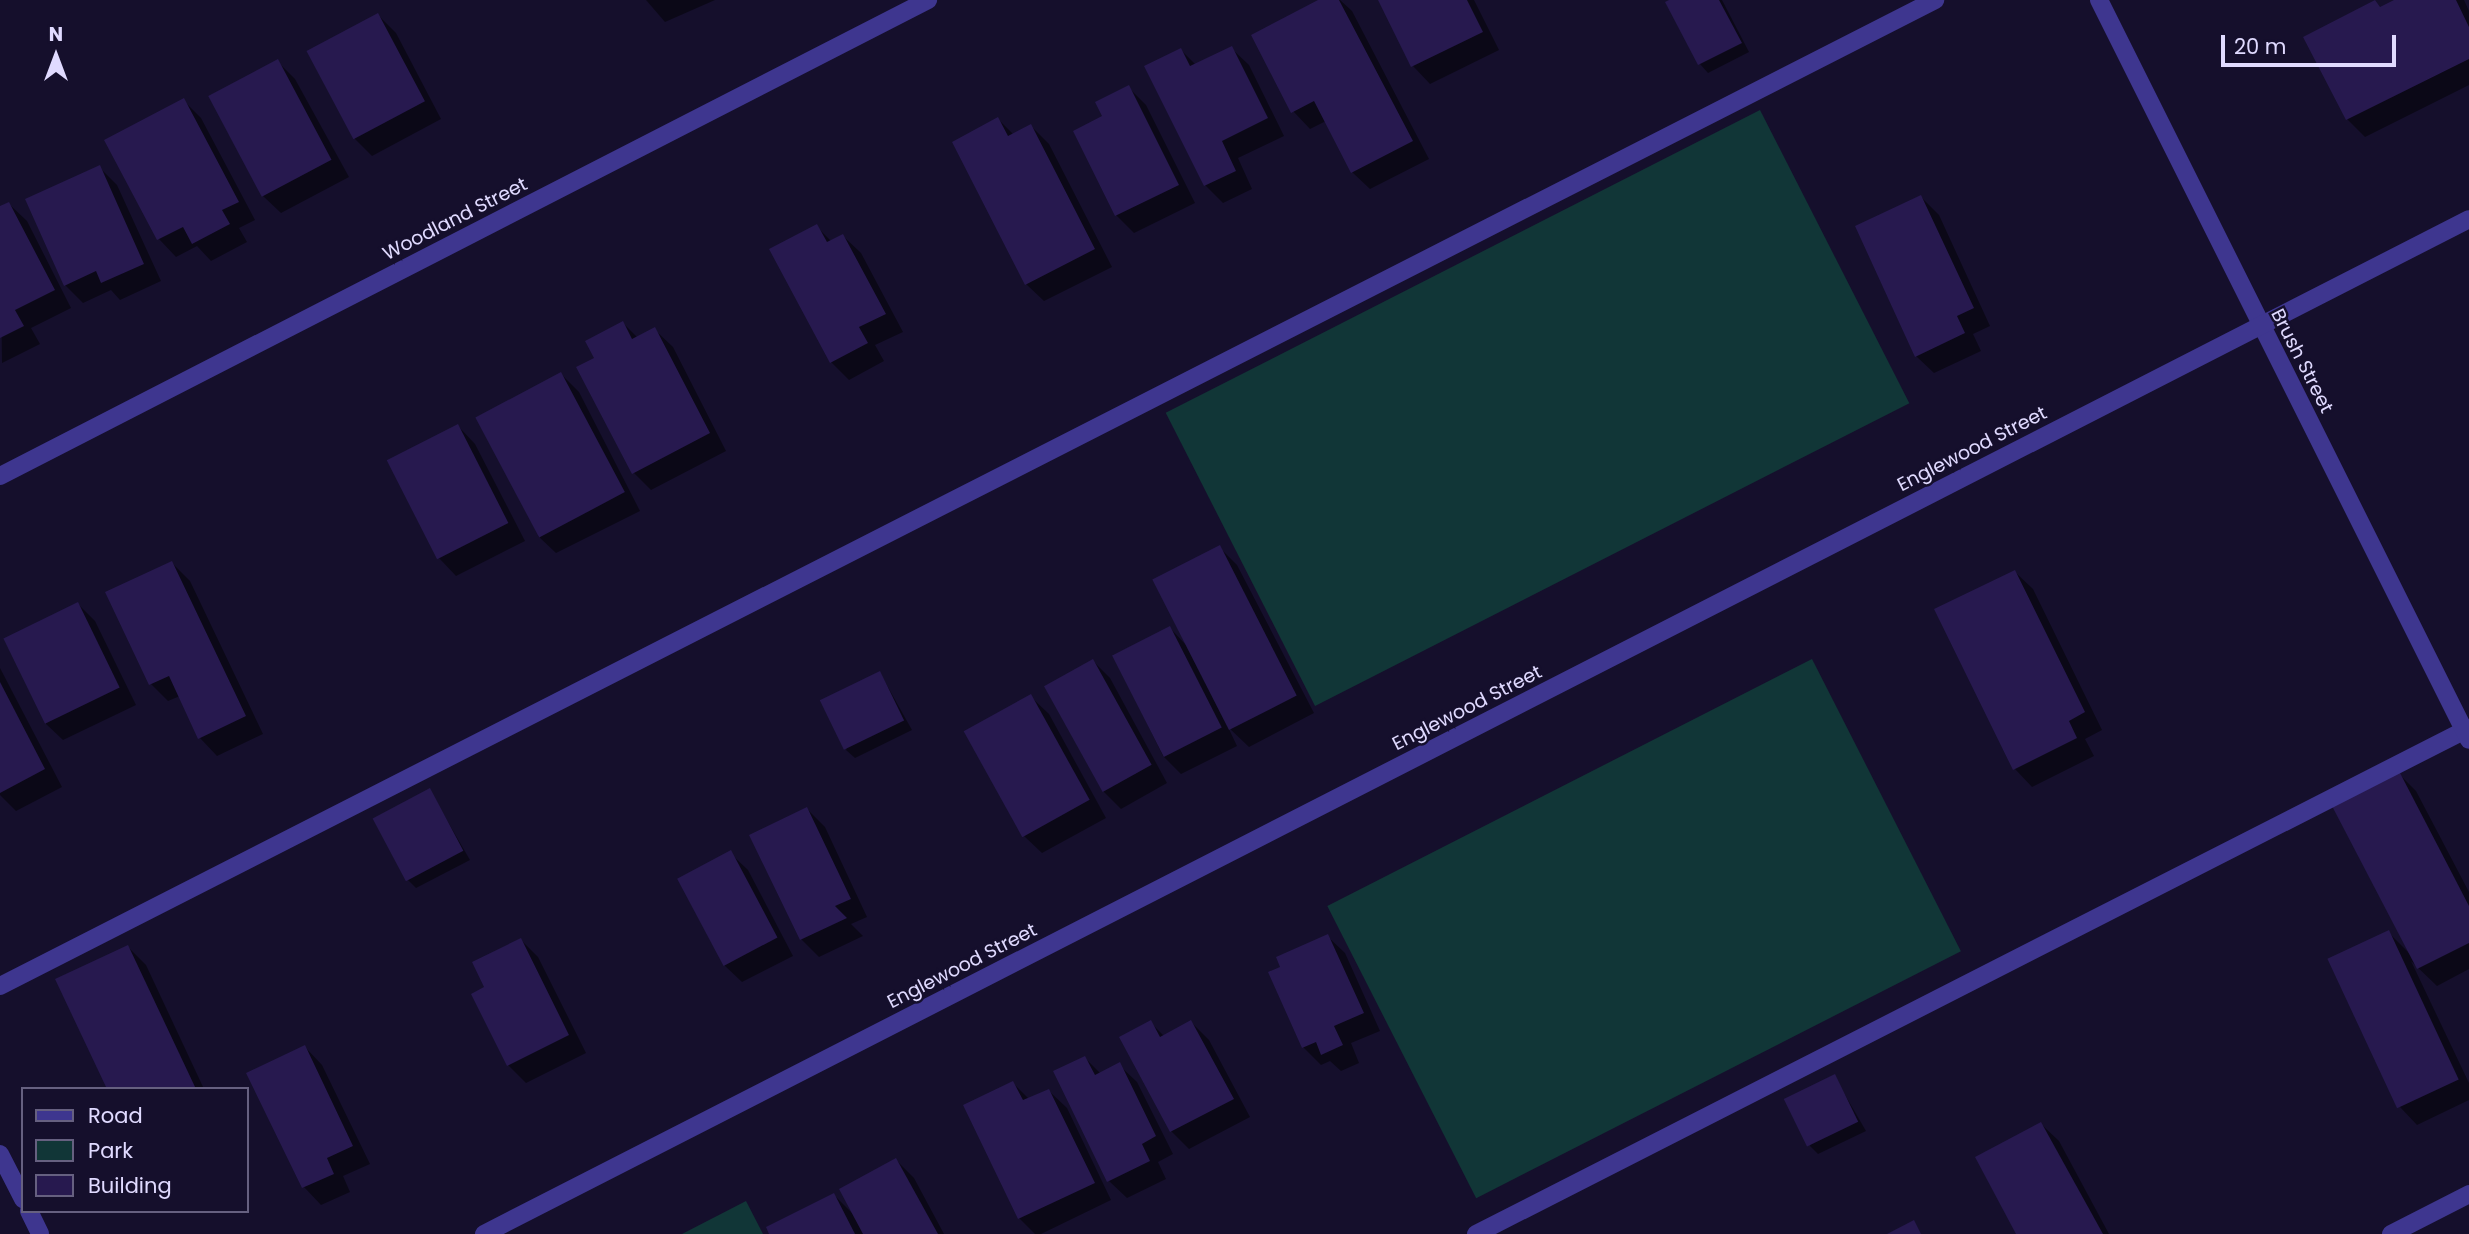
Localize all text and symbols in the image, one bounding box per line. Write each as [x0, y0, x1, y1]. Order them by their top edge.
north arrow [21, 21, 91, 91]
text: N [49, 21, 63, 48]
scale bar [2224, 21, 2399, 65]
text: 20 m [2234, 32, 2287, 61]
street label: Woodland Street [379, 173, 531, 265]
street label: Brush Street [2266, 305, 2338, 417]
street label: Englewood Street [1893, 401, 2051, 497]
street label: Englewood Street [1388, 660, 1546, 756]
street label: Englewood Street [883, 918, 1041, 1014]
legend [21, 1087, 248, 1213]
text: Road [88, 1101, 143, 1130]
text: Park [88, 1136, 133, 1165]
text: Building [88, 1171, 172, 1200]

